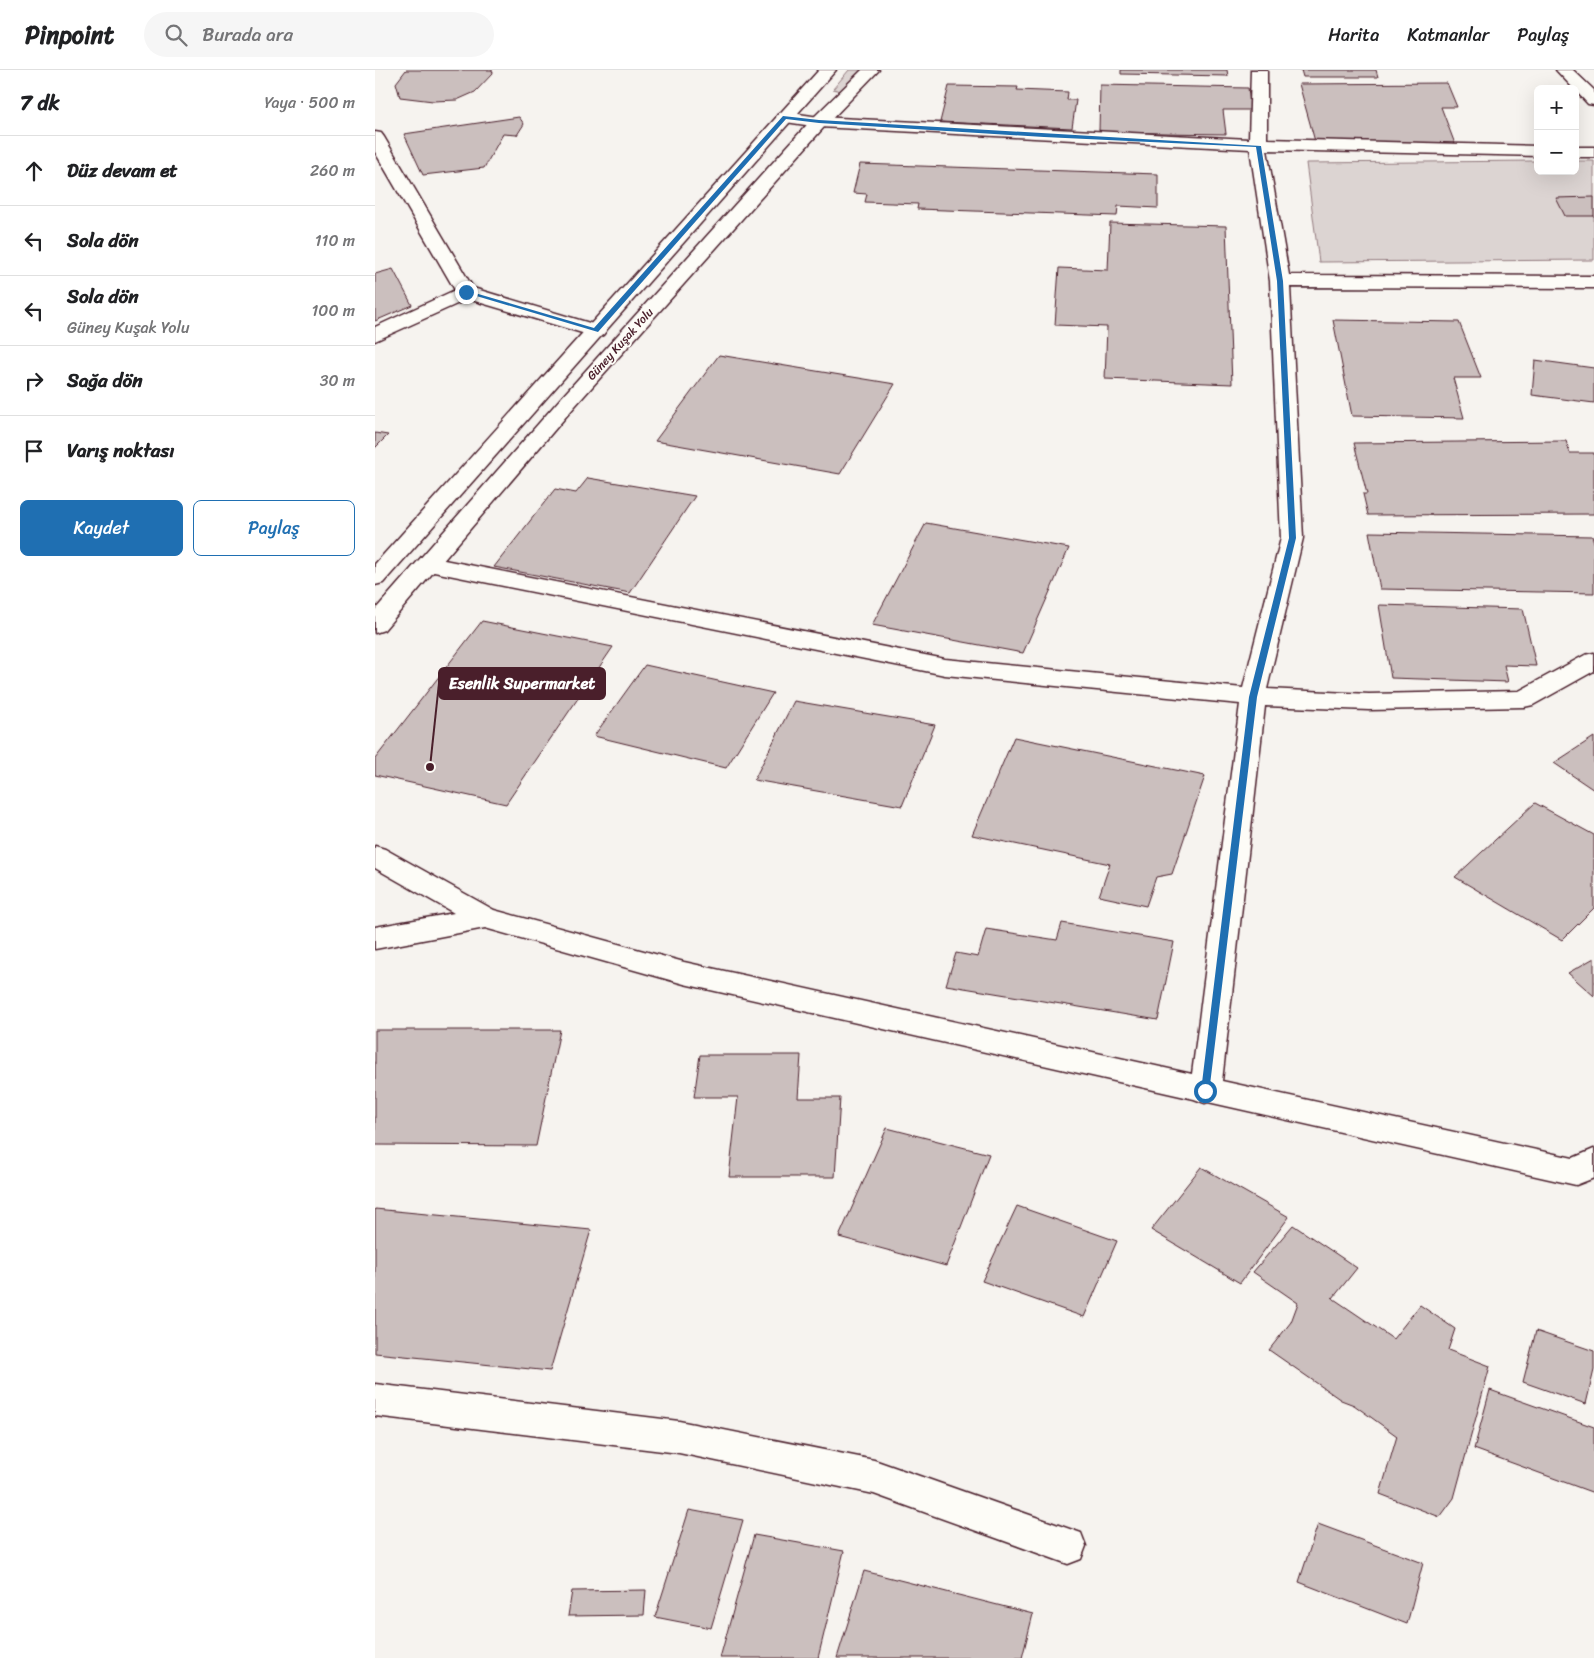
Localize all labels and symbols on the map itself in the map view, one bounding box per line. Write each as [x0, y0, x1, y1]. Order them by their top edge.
route end [455, 281, 478, 304]
street label: Güney Kuşak Yolu [581, 302, 659, 386]
callout: Esenlik Supermarket [439, 668, 605, 699]
text: Esenlik Supermarket [449, 669, 595, 698]
route start [1194, 1080, 1217, 1103]

